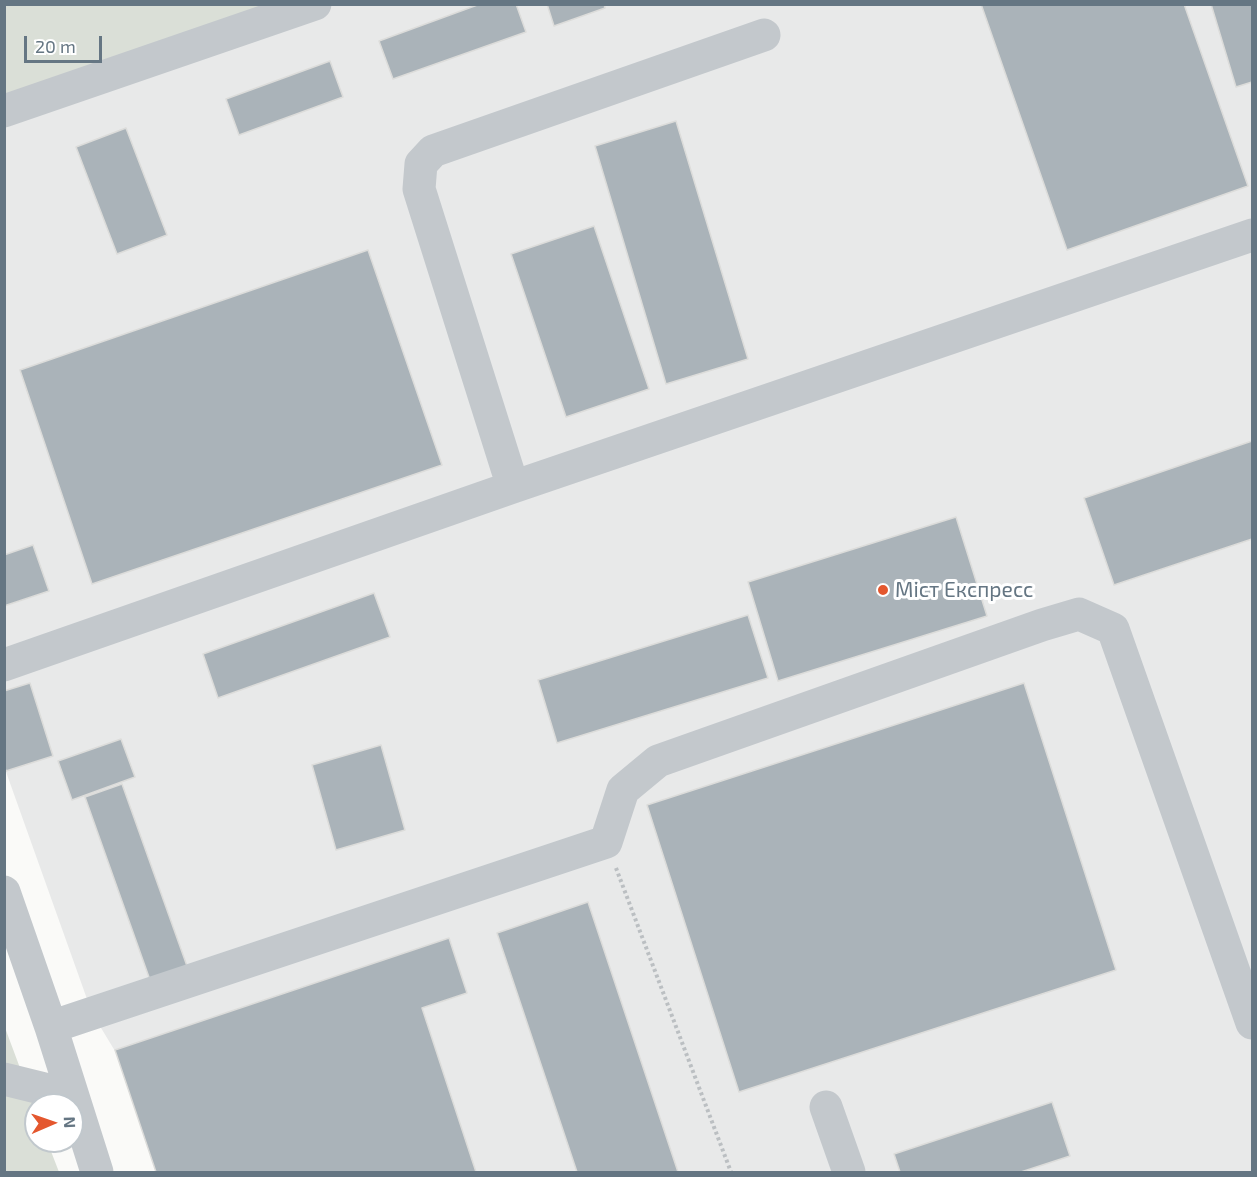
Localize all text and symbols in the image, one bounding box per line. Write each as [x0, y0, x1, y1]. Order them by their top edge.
scale bar [27, 24, 105, 62]
text: 20 m [35, 35, 76, 57]
place label: Міст Експресс [895, 577, 1033, 603]
marker: Міст Експресс [876, 583, 890, 597]
north arrow [24, 1093, 84, 1153]
text: N [61, 1116, 80, 1129]

